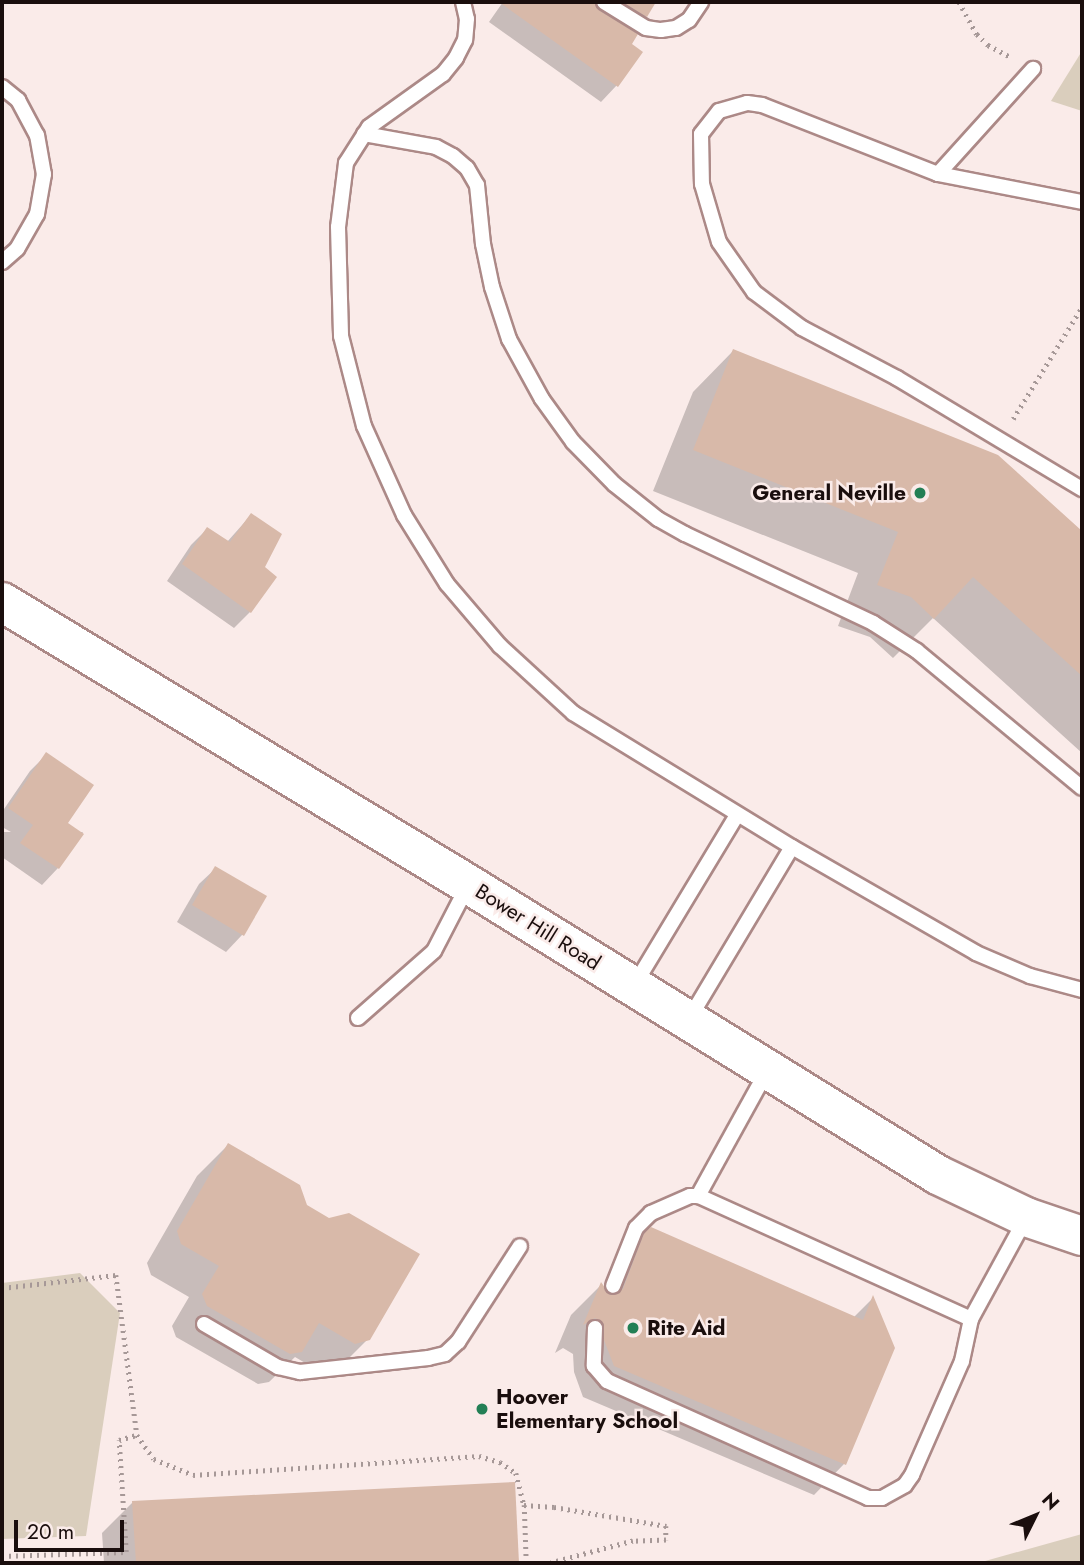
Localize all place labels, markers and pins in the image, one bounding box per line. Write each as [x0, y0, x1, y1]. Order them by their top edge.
place label: General Neville [752, 480, 906, 506]
marker: General Neville [912, 485, 928, 501]
place label: Rite Aid [647, 1315, 726, 1341]
marker: Rite Aid [625, 1320, 641, 1336]
place label: Hoover Elementary School [496, 1384, 678, 1434]
marker: Hoover Elementary School [474, 1401, 490, 1417]

